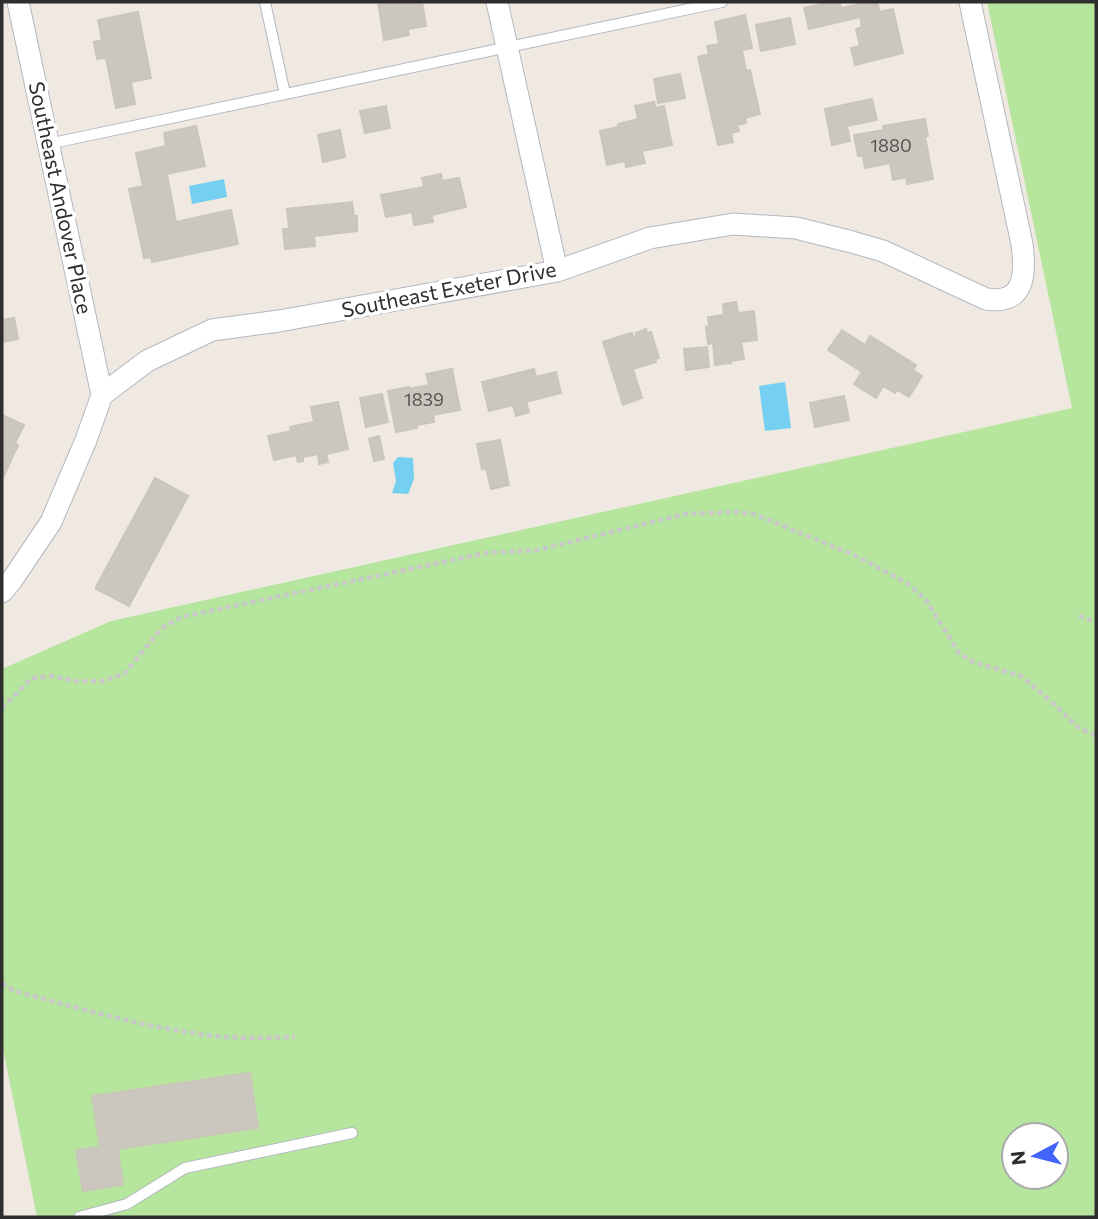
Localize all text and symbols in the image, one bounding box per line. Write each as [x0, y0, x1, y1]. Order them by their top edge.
street label: Southeast Andover Place [25, 79, 98, 316]
house number: 1880 [870, 134, 912, 156]
street label: Southeast Exeter Drive [339, 255, 558, 322]
house number: 1839 [404, 388, 444, 410]
north arrow [1000, 1121, 1070, 1191]
text: N [1005, 1150, 1030, 1167]

